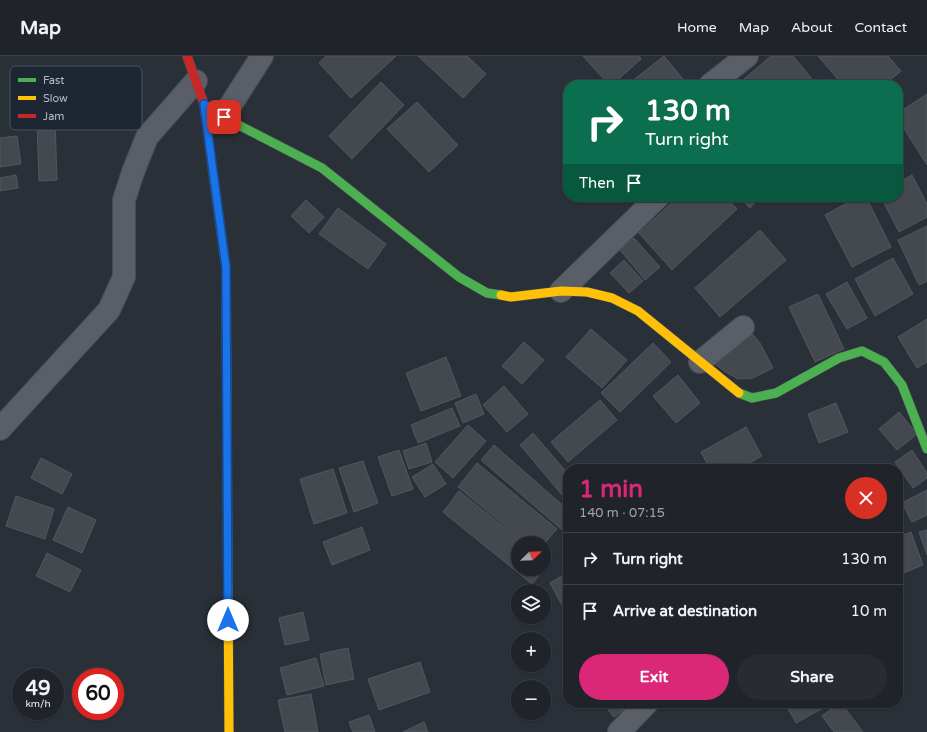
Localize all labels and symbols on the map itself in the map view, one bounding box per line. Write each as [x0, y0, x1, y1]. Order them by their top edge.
legend [10, 66, 142, 130]
text: Fast [43, 74, 64, 87]
text: Slow [43, 92, 68, 105]
pin [207, 100, 241, 134]
text: Jam [43, 110, 64, 123]
north arrow [511, 536, 551, 576]
position arrow [207, 599, 249, 641]
speed limit sign: 60 [72, 668, 124, 720]

